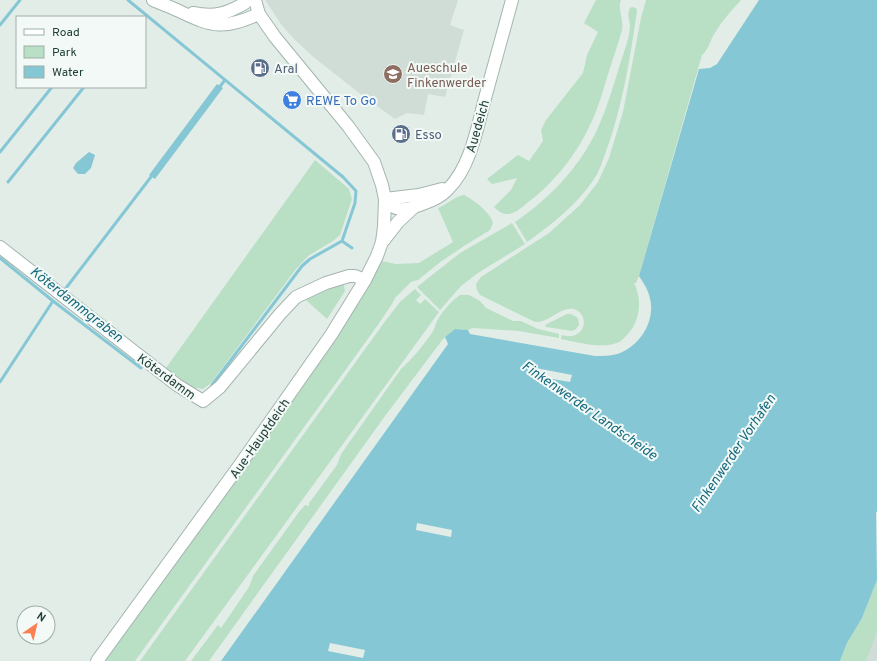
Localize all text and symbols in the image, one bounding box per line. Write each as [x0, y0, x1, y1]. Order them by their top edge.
legend [16, 16, 146, 88]
text: Road [52, 25, 80, 41]
text: Park [52, 45, 77, 61]
fuel station icon: Aral [249, 57, 271, 79]
place label: Aueschule Finkenwerder [407, 61, 486, 92]
place label: Aral [274, 62, 298, 78]
school or university icon: Aueschule Finkenwerder [382, 63, 404, 85]
text: Water [52, 65, 84, 81]
supermarket icon: REWE To Go [281, 89, 303, 111]
place label: REWE To Go [306, 94, 376, 110]
street label: Auedeich [464, 98, 494, 155]
fuel station icon: Esso [390, 123, 412, 145]
place label: Esso [415, 128, 442, 144]
water label: Köterdammgraben [26, 264, 126, 347]
street label: Köterdamm [133, 351, 198, 404]
water label: Finkenwerder Landscheide [518, 358, 661, 465]
water label: Finkenwerder Vorhafen [688, 391, 780, 516]
street label: Aue-Hauptdeich [227, 396, 294, 482]
north arrow [16, 605, 56, 645]
text: N [34, 610, 48, 626]

